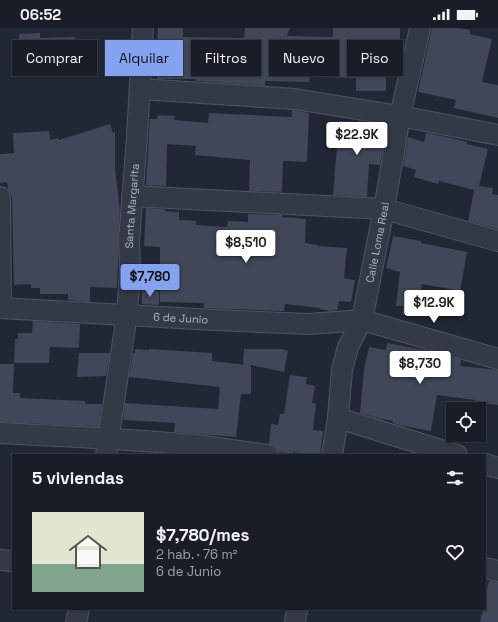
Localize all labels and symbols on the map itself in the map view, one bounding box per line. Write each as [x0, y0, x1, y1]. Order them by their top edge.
pin: $22.9K [324, 122, 390, 156]
street label: Santa Margarita [122, 162, 142, 249]
street label: Calle Loma Real [363, 201, 392, 284]
pin: $8,510 [213, 230, 279, 264]
pin: $7,780 [117, 264, 183, 298]
pin: $12.9K [401, 290, 467, 324]
street label: 6 de Junio [153, 310, 209, 327]
pin: $8,730 [387, 351, 453, 385]

